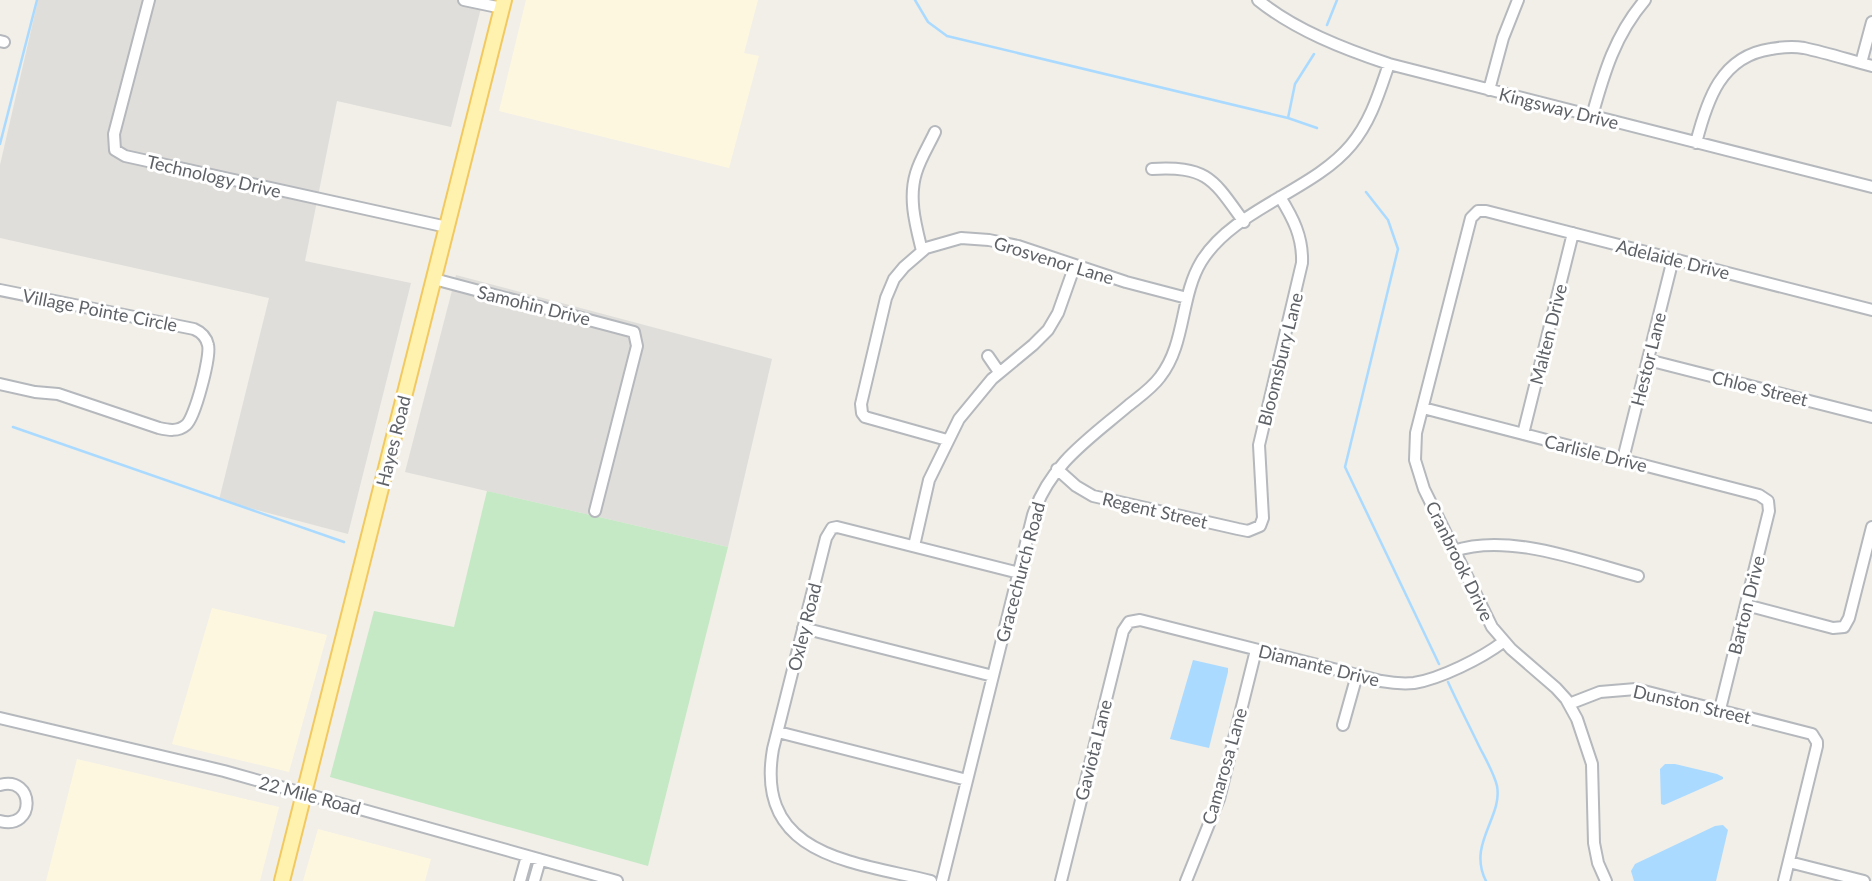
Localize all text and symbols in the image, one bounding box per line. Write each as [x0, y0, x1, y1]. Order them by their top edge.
street label: Kingsway Drive [1497, 82, 1621, 134]
street label: Technology Drive [145, 150, 283, 202]
street label: Grosvenor Lane [991, 231, 1117, 289]
street label: Adelaide Drive [1614, 234, 1732, 284]
street label: Samohin Drive [475, 280, 593, 330]
street label: Malten Drive [1525, 281, 1571, 387]
street label: Village Pointe Circle [21, 284, 179, 336]
street label: Bloomsbury Lane [1253, 290, 1307, 428]
street label: Hestor Lane [1626, 310, 1670, 408]
street label: Chloe Street [1710, 365, 1811, 411]
street label: Hayes Road [371, 393, 415, 489]
street label: Carlisle Drive [1542, 430, 1650, 476]
street label: Regent Street [1100, 487, 1210, 533]
street label: Cranbrook Drive [1421, 497, 1499, 625]
street label: Gracechurch Road [991, 499, 1049, 645]
street label: Barton Drive [1723, 553, 1769, 657]
street label: Oxley Road [782, 581, 826, 673]
street label: Diamante Drive [1256, 639, 1382, 691]
street label: Dunston Street [1631, 680, 1754, 728]
street label: Gaviota Lane [1070, 697, 1116, 803]
street label: Camarosa Lane [1197, 705, 1251, 827]
street label: 22 Mile Road [257, 771, 363, 819]

